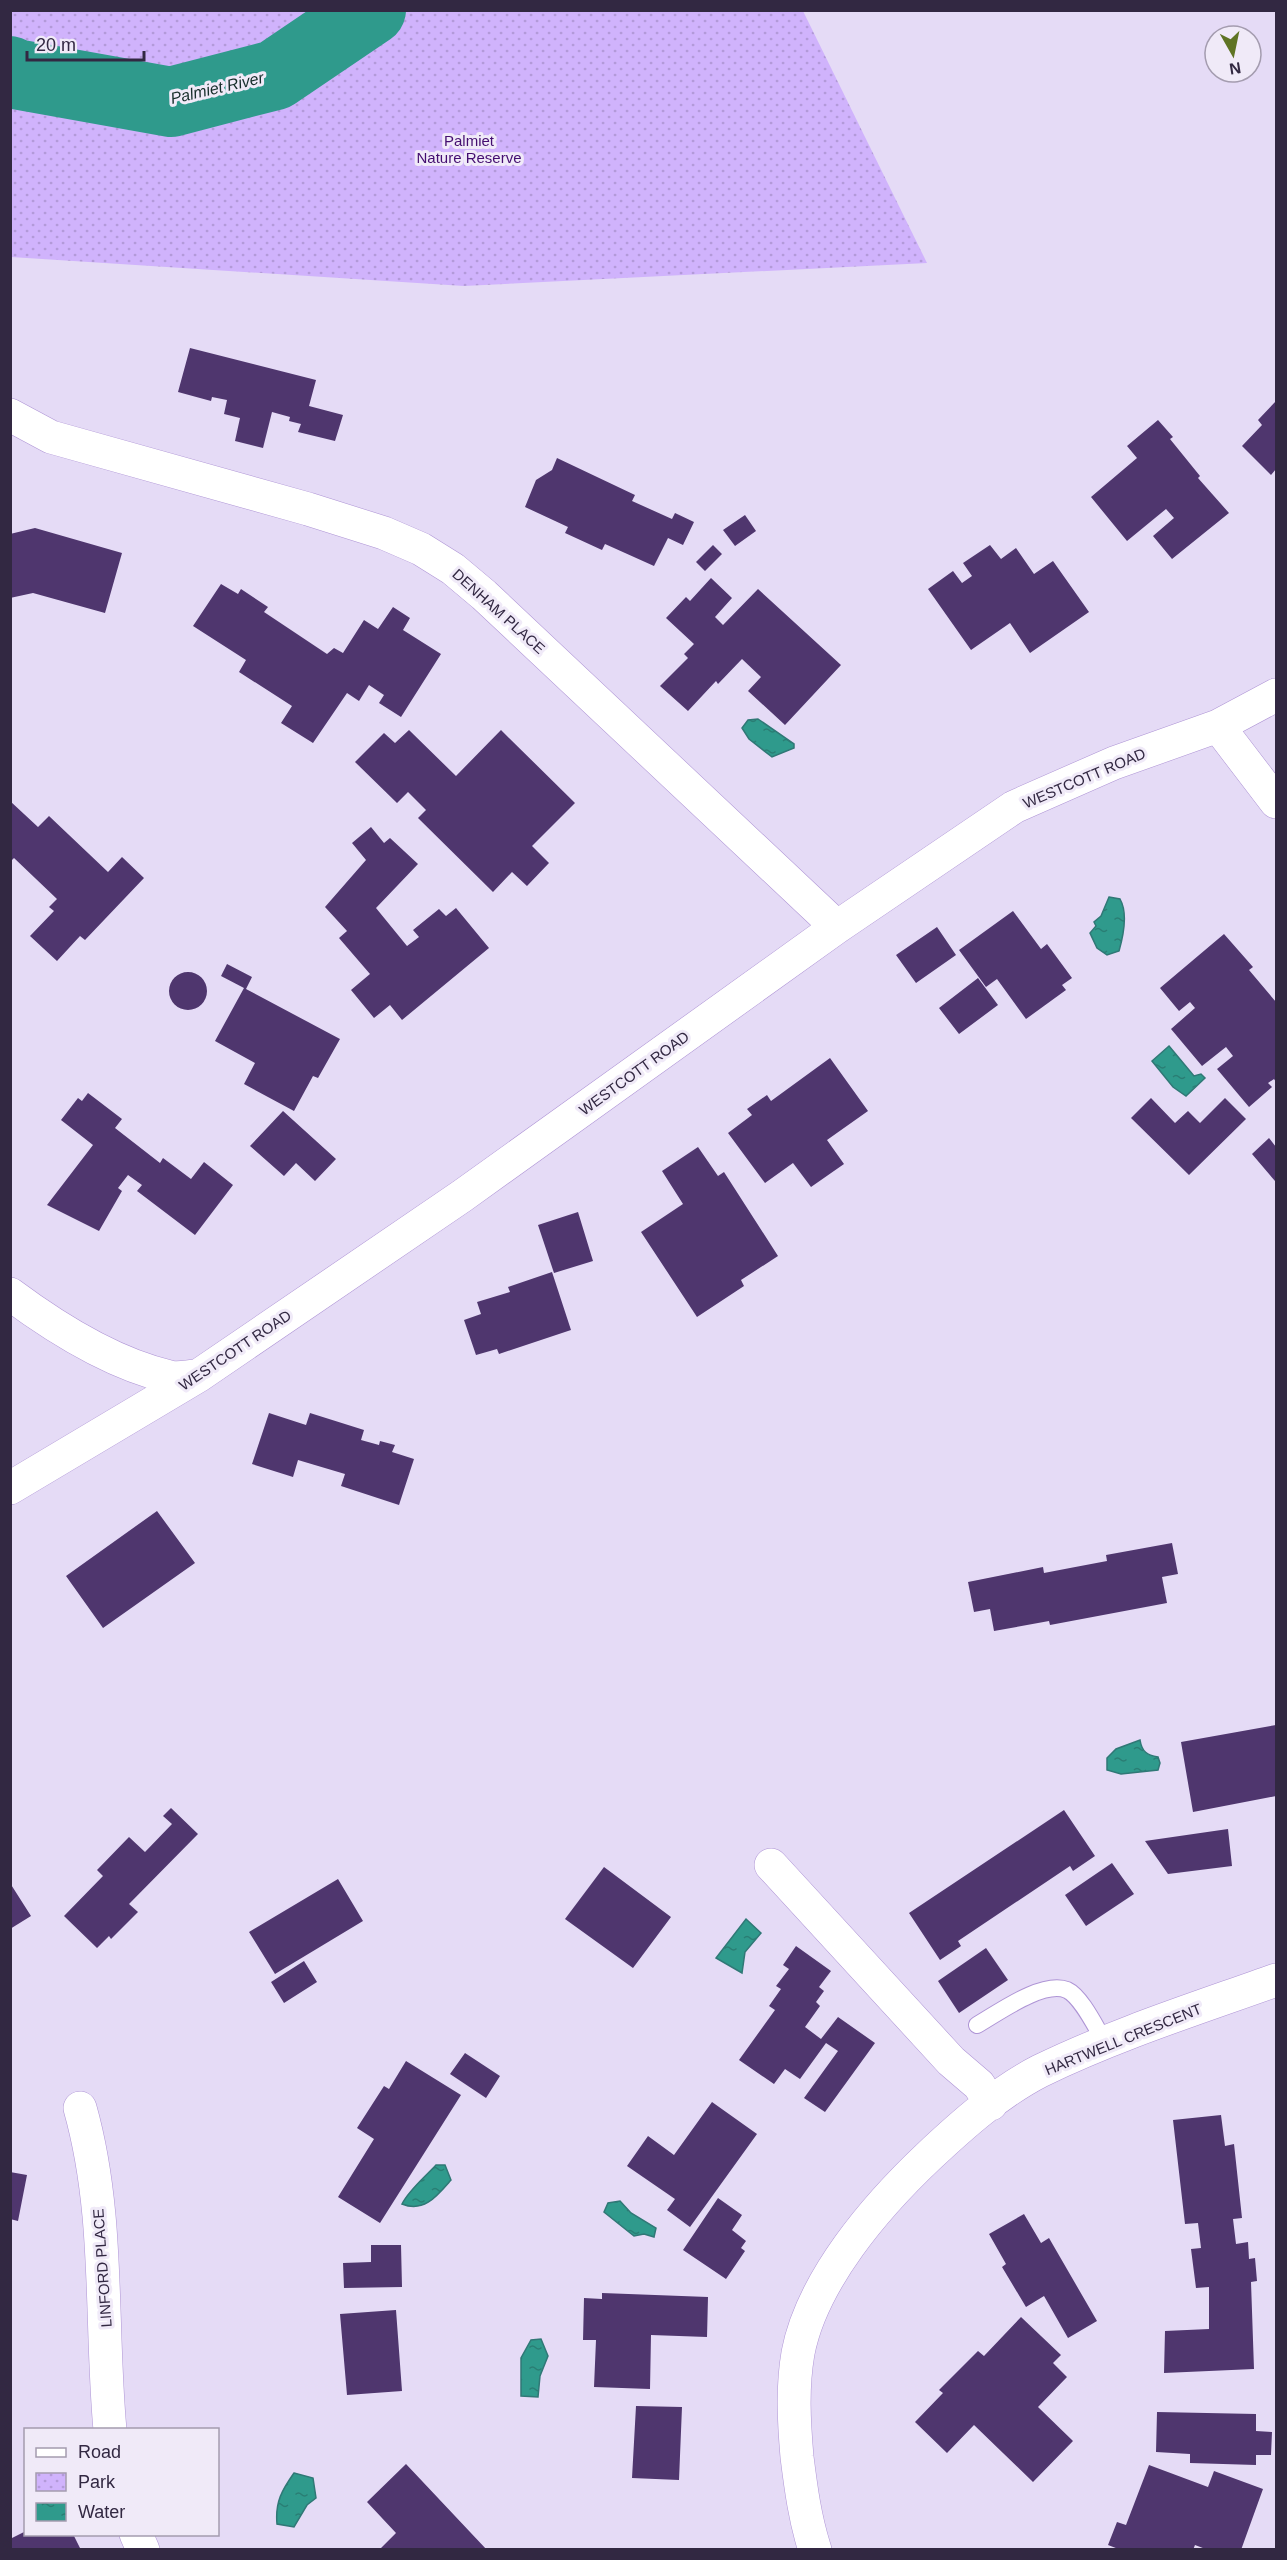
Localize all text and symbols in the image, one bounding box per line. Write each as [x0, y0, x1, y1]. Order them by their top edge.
scale bar [27, 24, 144, 62]
north arrow [1203, 24, 1263, 84]
text: 20 m [36, 35, 76, 55]
text: N [1228, 59, 1242, 78]
water label: Palmiet River [169, 69, 266, 107]
park label: Palmiet Nature Reserve [416, 132, 522, 166]
street label: DENHAM PLACE [449, 565, 549, 657]
street label: WESTCOTT ROAD [1020, 744, 1148, 811]
street label: WESTCOTT ROAD [576, 1027, 692, 1118]
street label: WESTCOTT ROAD [176, 1306, 294, 1394]
street label: HARTWELL CRESCENT [1042, 2000, 1204, 2078]
street label: LINFORD PLACE [89, 2208, 115, 2328]
legend [24, 2428, 219, 2536]
text: Road [78, 2442, 121, 2462]
text: Park [78, 2472, 116, 2492]
text: Water [78, 2502, 125, 2522]

